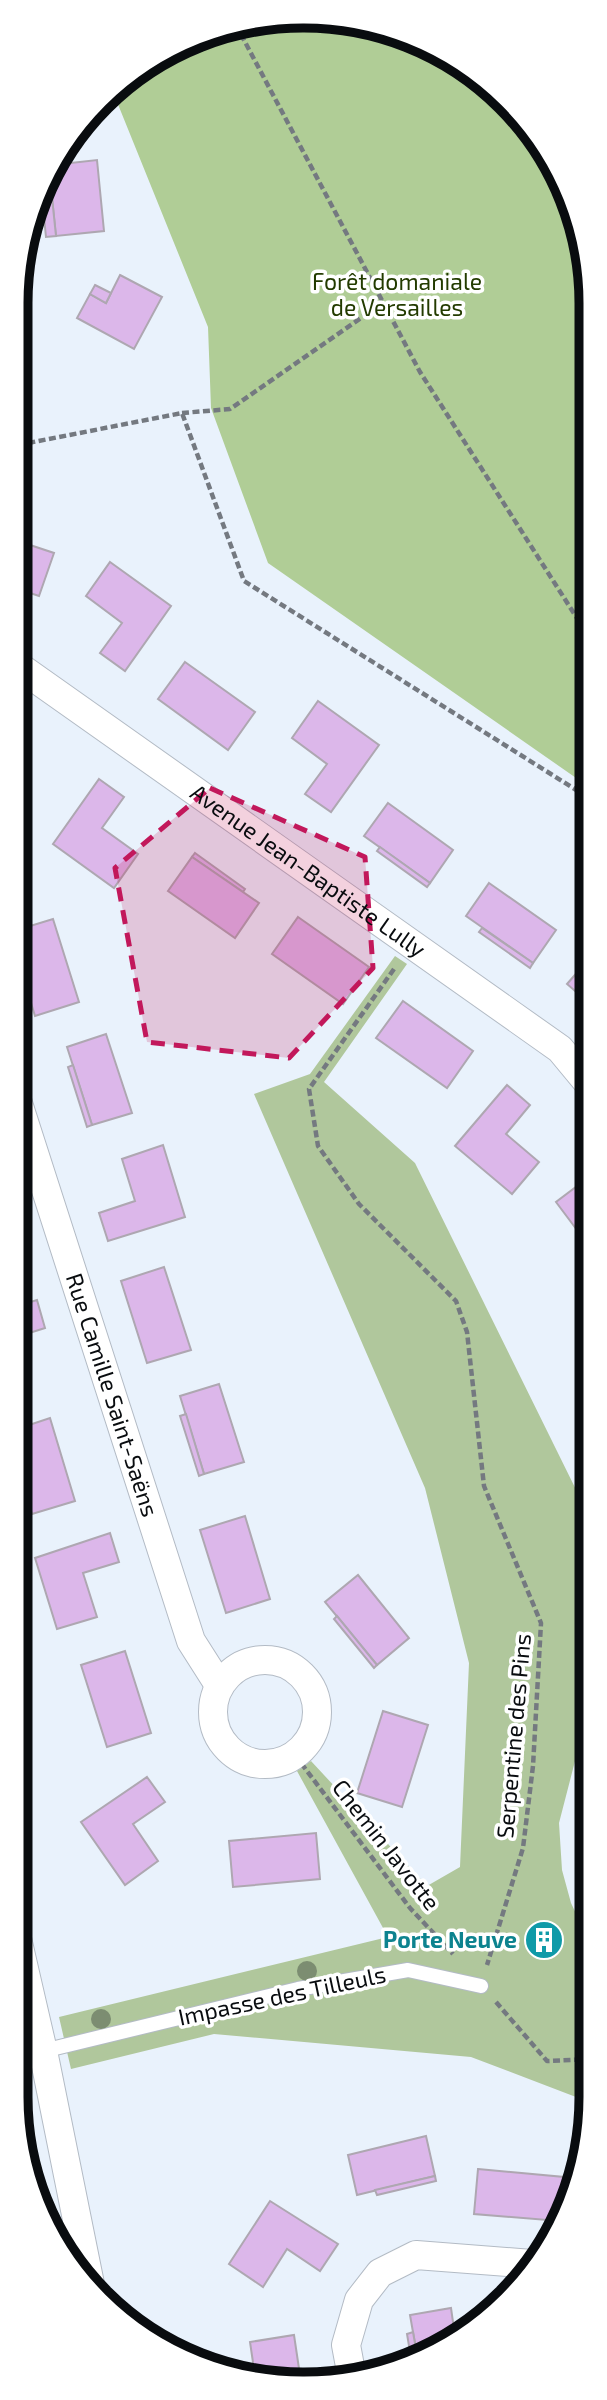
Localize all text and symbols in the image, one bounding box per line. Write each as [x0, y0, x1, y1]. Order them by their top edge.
park label: Forêt domaniale de Versailles [312, 267, 482, 321]
street label: Avenue Jean-Baptiste Lully [186, 777, 431, 963]
street label: Rue Camille Saint-Saëns [61, 1270, 165, 1520]
street label: Serpentine des Pins [490, 1632, 536, 1839]
street label: Chemin Javotte [327, 1773, 446, 1915]
building icon: Porte Neuve [523, 1919, 565, 1961]
place label: Porte Neuve [383, 1925, 517, 1953]
street label: Impasse des Tilleuls [175, 1959, 388, 2031]

